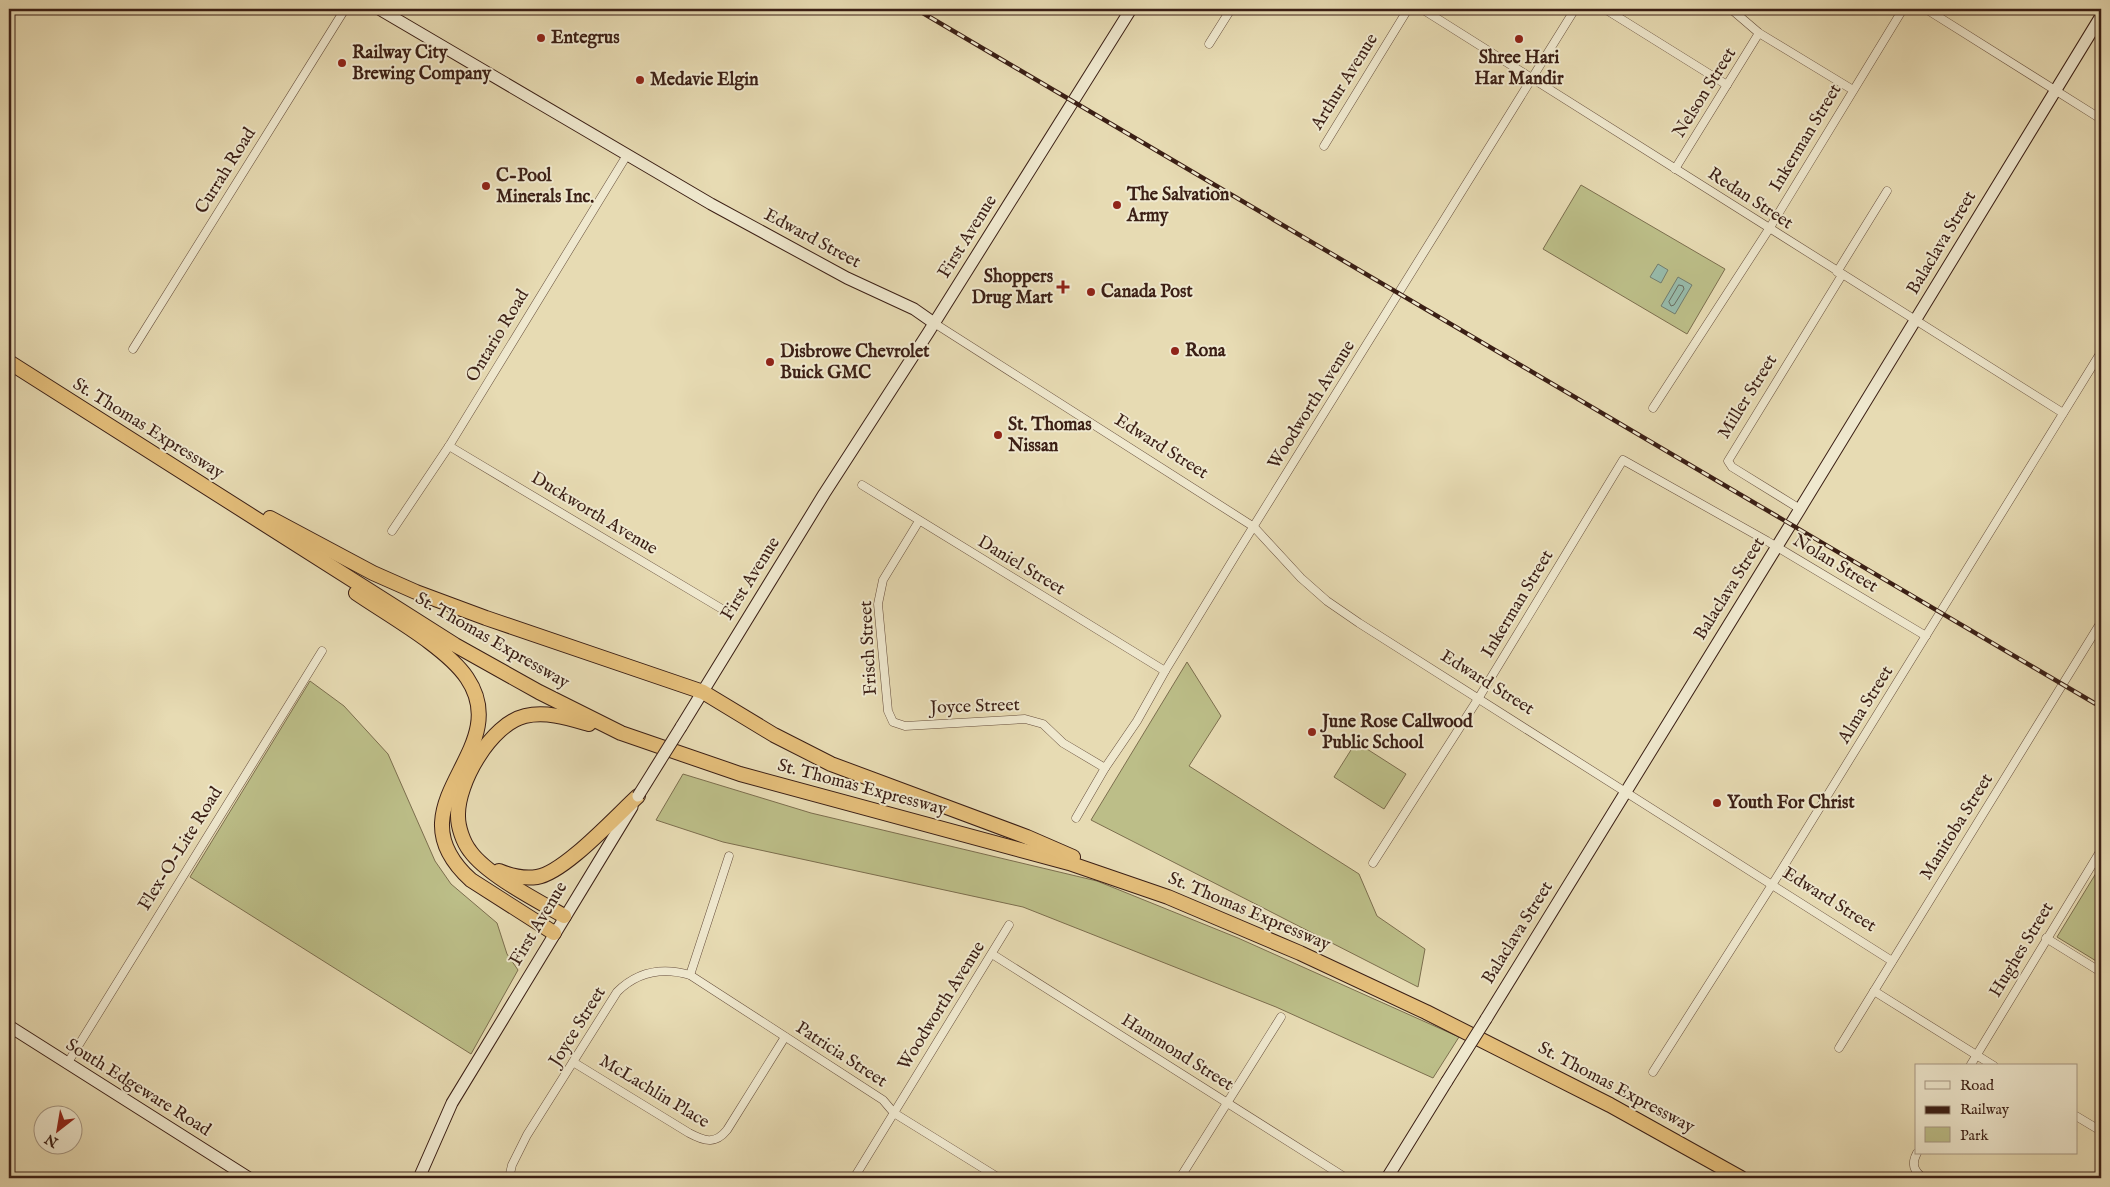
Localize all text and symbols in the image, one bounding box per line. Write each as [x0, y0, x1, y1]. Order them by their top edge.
place label: Entegrus [551, 27, 620, 50]
street label: Arthur Avenue [1306, 30, 1384, 135]
marker: Entegrus [535, 32, 547, 44]
marker: Shree Hari Har Mandir [1513, 33, 1525, 45]
place label: Railway City Brewing Company [352, 42, 492, 86]
street label: Nelson Street [1668, 43, 1742, 143]
place label: Shree Hari Har Mandir [1474, 47, 1564, 91]
marker: Railway City Brewing Company [336, 57, 348, 69]
place label: Medavie Elgin [650, 69, 759, 92]
marker: Medavie Elgin [634, 74, 646, 86]
street label: Inkerman Street [1765, 80, 1847, 196]
street label: Currah Road [190, 123, 262, 218]
street label: Redan Street [1703, 163, 1797, 235]
place label: C-Pool Minerals Inc. [496, 165, 594, 209]
marker: C-Pool Minerals Inc. [480, 180, 492, 192]
place label: The Salvation Army [1126, 184, 1230, 228]
street label: Balaclava Street [1902, 187, 1982, 299]
street label: First Avenue [933, 191, 1003, 283]
marker: The Salvation Army [1111, 199, 1123, 211]
street label: Edward Street [760, 204, 864, 274]
place label: Shoppers Drug Mart [971, 266, 1054, 310]
marker: Shoppers Drug Mart [1057, 281, 1069, 293]
place label: Canada Post [1101, 281, 1193, 304]
street label: Ontario Road [461, 285, 535, 387]
marker: Canada Post [1085, 286, 1097, 298]
street label: Woodworth Avenue [1263, 336, 1361, 474]
place label: Rona [1185, 340, 1227, 363]
place label: Disbrowe Chevrolet Buick GMC [780, 341, 930, 385]
marker: Rona [1169, 345, 1181, 357]
street label: Miller Street [1713, 351, 1783, 443]
marker: Disbrowe Chevrolet Buick GMC [764, 356, 776, 368]
street label: St. Thomas Expressway [68, 373, 228, 485]
street label: Edward Street [1110, 409, 1212, 485]
place label: St. Thomas Nissan [1007, 414, 1092, 458]
marker: St. Thomas Nissan [992, 429, 1004, 441]
street label: Duckworth Avenue [527, 467, 661, 561]
street label: Nolan Street [1788, 530, 1882, 598]
street label: Daniel Street [973, 531, 1069, 601]
street label: First Avenue [716, 533, 786, 625]
street label: Balaclava Street [1689, 533, 1771, 645]
street label: Inkerman Street [1477, 546, 1559, 662]
street label: St. Thomas Expressway [411, 587, 573, 695]
street label: Frisch Street [855, 600, 883, 696]
street label: Edward Street [1436, 645, 1538, 721]
street label: Alma Street [1833, 662, 1899, 749]
street label: Joyce Street [928, 694, 1020, 720]
place label: June Rose Callwood Public School [1320, 711, 1473, 755]
marker: June Rose Callwood Public School [1306, 726, 1318, 738]
street label: St. Thomas Expressway [775, 754, 949, 822]
street label: Manitoba Street [1915, 770, 1999, 884]
street label: Flex-O-Lite Road [134, 783, 228, 915]
place label: Youth For Christ [1727, 792, 1855, 815]
marker: Youth For Christ [1711, 797, 1723, 809]
street label: Edward Street [1778, 862, 1880, 938]
street label: St. Thomas Expressway [1164, 867, 1334, 957]
street label: Balaclava Street [1477, 877, 1559, 989]
street label: First Avenue [505, 878, 573, 970]
street label: Hughes Street [1985, 898, 2059, 1002]
street label: Woodworth Avenue [893, 937, 991, 1075]
street label: Joyce Street [543, 983, 612, 1073]
street label: Hammond Street [1116, 1009, 1238, 1097]
street label: Patricia Street [791, 1017, 891, 1093]
street label: South Edgeware Road [61, 1034, 215, 1142]
street label: St. Thomas Expressway [1534, 1037, 1698, 1139]
street label: McLachlin Place [595, 1050, 713, 1134]
legend [1915, 1064, 2078, 1154]
text: Road [1960, 1076, 1995, 1095]
text: Railway [1960, 1100, 2010, 1119]
north arrow [32, 1104, 82, 1154]
text: Park [1960, 1126, 1990, 1145]
text: N [42, 1129, 63, 1152]

